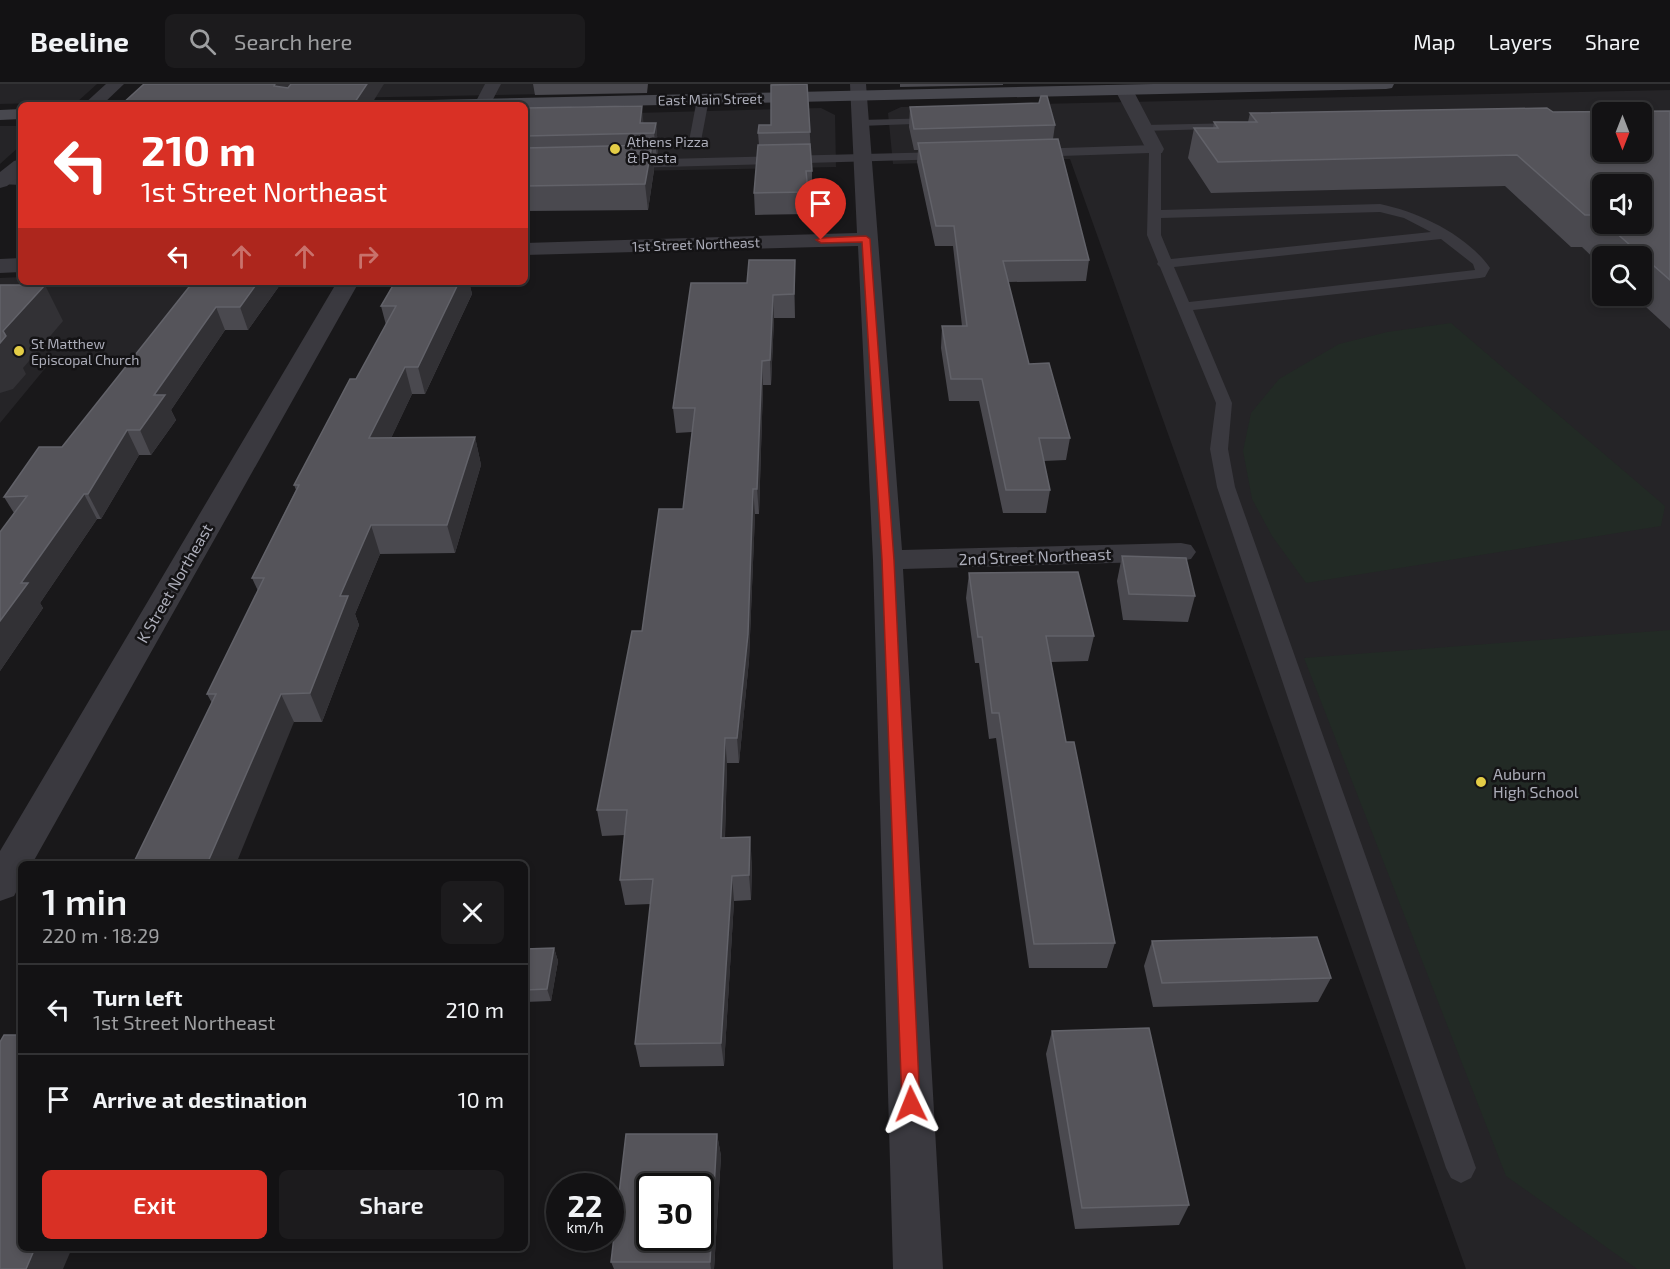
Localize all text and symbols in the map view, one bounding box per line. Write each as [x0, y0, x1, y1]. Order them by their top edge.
search box [165, 14, 585, 68]
text: Beeline [30, 24, 129, 58]
icon: search [186, 25, 219, 58]
text: Search here [234, 28, 352, 54]
text: Map [1413, 29, 1455, 54]
text: Layers [1488, 29, 1552, 54]
text: Share [1585, 29, 1640, 54]
street label: East Main Street [658, 90, 762, 108]
north arrow [1592, 102, 1652, 162]
map controls [1592, 102, 1652, 306]
text: 210 m [141, 124, 256, 174]
icon: left [42, 126, 120, 204]
place label: Athens Pizza & Pasta [627, 133, 709, 166]
marker: Athens Pizza & Pasta [608, 142, 622, 156]
button: sound [1592, 174, 1652, 234]
text: 1st Street Northeast [141, 175, 387, 207]
pin [795, 178, 846, 240]
icon: arrive [804, 187, 837, 220]
street label: 1st Street Northeast [632, 233, 760, 255]
icon: left [162, 240, 195, 273]
icon: ahead [225, 240, 258, 273]
icon: ahead [288, 240, 321, 273]
icon: right [351, 240, 384, 273]
button: search [1592, 246, 1652, 306]
place label: St Matthew Episcopal Church [31, 335, 139, 368]
marker: St Matthew Episcopal Church [12, 344, 26, 358]
street label: K Street Northeast [132, 520, 216, 646]
street label: 2nd Street Northeast [958, 544, 1112, 568]
place label: Auburn High School [1493, 764, 1579, 801]
marker: Auburn High School [1474, 775, 1488, 789]
text: 1 min [42, 879, 127, 922]
button: close [441, 881, 504, 944]
text: 220 m · 18:29 [42, 923, 160, 947]
text: Turn left [93, 984, 182, 1010]
icon: left [42, 993, 75, 1026]
text: 210 m [445, 996, 504, 1022]
text: 1st Street Northeast [93, 1010, 275, 1034]
position arrow [879, 1072, 943, 1136]
icon: arrive [42, 1083, 75, 1116]
text: Arrive at destination [93, 1086, 307, 1112]
text: 10 m [458, 1086, 504, 1112]
button: Exit [42, 1170, 267, 1239]
button: Share [279, 1170, 504, 1239]
speed limit sign: 30 [636, 1173, 714, 1251]
text: 22 [568, 1187, 602, 1223]
text: km/h [566, 1218, 604, 1236]

